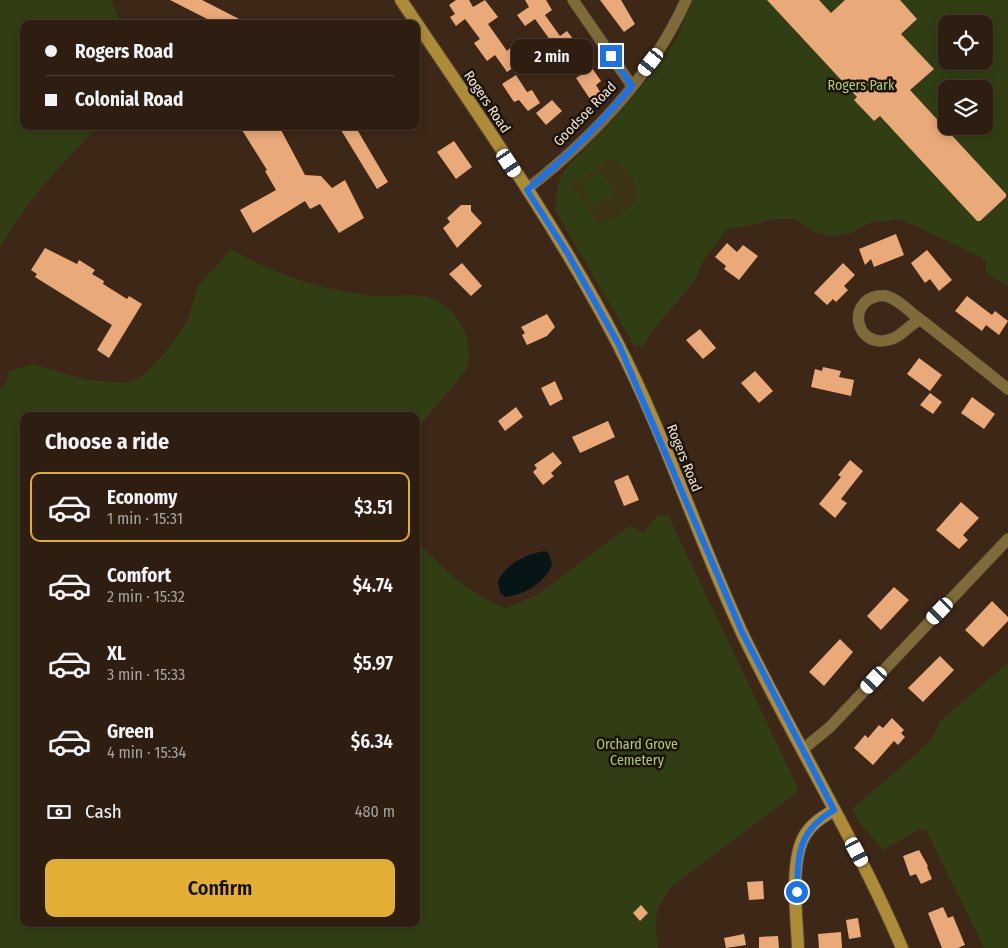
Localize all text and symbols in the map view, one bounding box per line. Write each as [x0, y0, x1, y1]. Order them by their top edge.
map controls [938, 15, 993, 135]
button: locate [938, 15, 993, 70]
callout: 2 min [511, 38, 594, 74]
text: Rogers Road [75, 40, 173, 63]
route end [600, 45, 622, 67]
car [635, 46, 666, 78]
text: 2 min [534, 47, 570, 66]
street label: Rogers Road [460, 68, 514, 136]
park label: Rogers Park [828, 77, 895, 94]
street label: Goodsoe Road [550, 78, 620, 150]
button: layers [938, 80, 993, 135]
text: Colonial Road [75, 88, 183, 111]
car [494, 146, 523, 180]
street label: Rogers Road [663, 422, 705, 494]
text: Choose a ride [45, 428, 169, 455]
icon: car [47, 485, 92, 530]
text: Economy [107, 486, 177, 509]
text: $3.51 [354, 496, 393, 519]
text: 1 min · 15:31 [107, 509, 183, 528]
icon: car [47, 563, 92, 608]
text: Comfort [107, 564, 171, 587]
text: $4.74 [353, 574, 393, 597]
text: 2 min · 15:32 [107, 587, 185, 606]
car [924, 595, 955, 627]
icon: car [47, 641, 92, 686]
text: XL [107, 642, 126, 665]
text: $5.97 [353, 652, 393, 675]
car [858, 664, 889, 696]
text: 3 min · 15:33 [107, 665, 185, 684]
icon: car [47, 719, 92, 764]
text: Green [107, 720, 154, 743]
text: $6.34 [351, 730, 393, 753]
park label: Orchard Grove Cemetery [596, 736, 678, 769]
text: 4 min · 15:34 [107, 743, 186, 762]
icon: cash [45, 798, 73, 826]
text: Cash [85, 800, 122, 823]
text: 480 m [355, 802, 395, 821]
car [843, 835, 870, 869]
button: Confirm [45, 859, 395, 917]
route start [786, 881, 808, 903]

